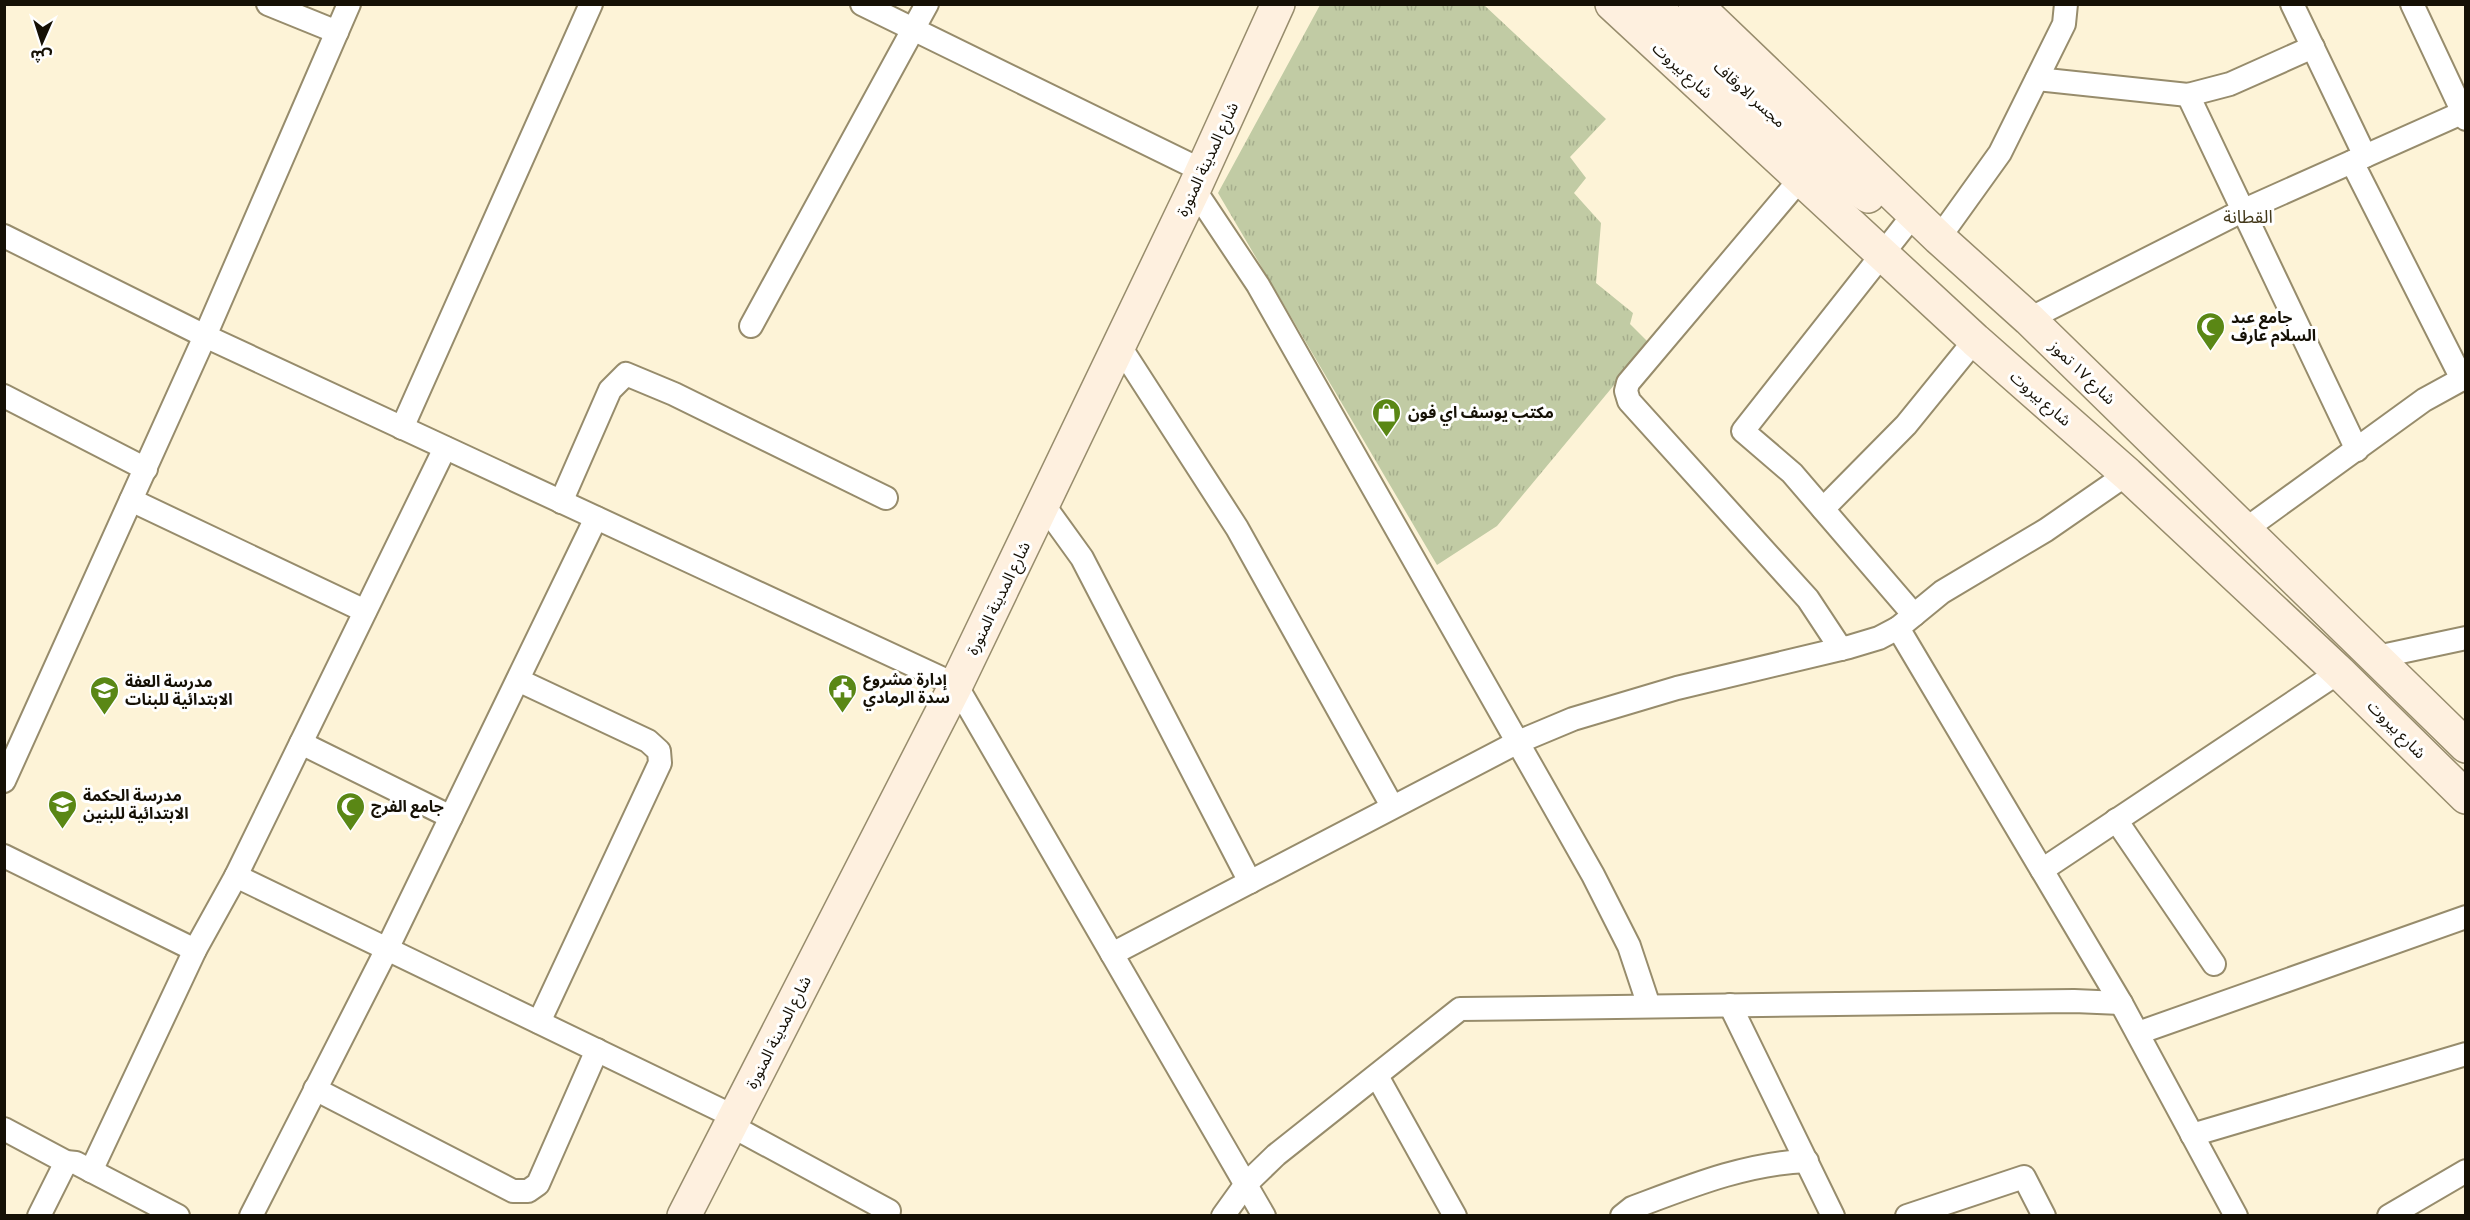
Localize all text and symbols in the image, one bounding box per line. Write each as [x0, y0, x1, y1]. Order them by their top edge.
north arrow [12, 12, 72, 72]
street label: شارع بيروت [1647, 36, 1719, 105]
text: ش [30, 44, 53, 70]
street label: مجسر الاوقاف [1709, 55, 1791, 133]
street label: شارع المدينة المنورة [1170, 98, 1245, 221]
district label: القطانة [2223, 203, 2273, 230]
place label: جامع عبد السلام عارف [2231, 305, 2316, 347]
mosque icon: جامع عبد السلام عارف [2194, 310, 2226, 352]
street label: شارع ١٧ تموز [2043, 333, 2122, 411]
street label: شارع بيروت [2004, 365, 2077, 432]
shop icon: مكتب يوسف اي فون [1371, 396, 1403, 438]
place label: مكتب يوسف اي فون [1408, 400, 1554, 426]
street label: شارع المدينة المنورة [960, 537, 1037, 659]
place label: إدارة مشروع سدة الرمادي [863, 667, 950, 711]
place label: مدرسة العفة الابتدائية للبنات [125, 669, 233, 711]
public building icon: إدارة مشروع سدة الرمادي [826, 672, 858, 714]
school or university icon: مدرسة العفة الابتدائية للبنات [88, 674, 120, 716]
street label: شارع بيروت [2362, 694, 2432, 764]
place label: مدرسة الحكمة الابتدائية للبنين [83, 783, 189, 825]
school or university icon: مدرسة الحكمة الابتدائية للبنين [46, 788, 78, 830]
mosque icon: جامع الفرج [334, 790, 366, 832]
place label: جامع الفرج [371, 794, 444, 819]
street label: شارع المدينة المنورة [739, 971, 818, 1093]

